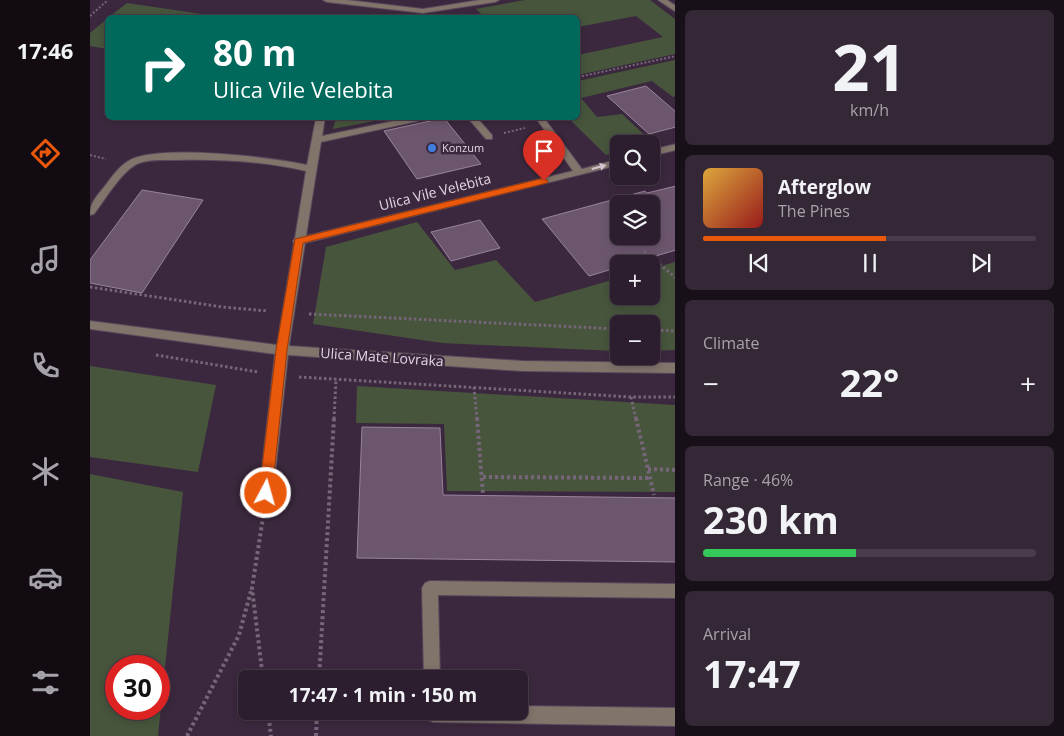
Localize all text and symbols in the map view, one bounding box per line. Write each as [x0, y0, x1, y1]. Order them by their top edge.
text: 21 [832, 22, 907, 110]
text: 80 m [213, 29, 296, 76]
text: 17:46 [17, 35, 73, 65]
icon: right [130, 35, 195, 100]
text: Ulica Vile Velebita [213, 74, 393, 104]
text: km/h [850, 99, 889, 121]
pin [523, 130, 565, 181]
map controls [610, 135, 660, 365]
button: search [610, 135, 660, 185]
icon: directions [28, 136, 63, 171]
icon: arrive [530, 137, 558, 165]
place label: Konzum [442, 140, 484, 155]
marker: Konzum [426, 142, 438, 154]
one-way arrow [591, 163, 606, 171]
street label: Ulica Vile Velebita [377, 168, 493, 215]
text: Afterglow [778, 174, 871, 200]
button: layers [610, 195, 660, 245]
text: The Pines [778, 200, 850, 222]
icon: music [28, 242, 63, 277]
icon: previous [745, 249, 773, 277]
icon: pause [856, 249, 884, 277]
icon: next [967, 249, 995, 277]
button: + [610, 255, 660, 305]
button: − [610, 315, 660, 365]
text: Climate [703, 332, 760, 354]
street label: Ulica Mate Lovraka [320, 343, 444, 370]
icon: phone [28, 348, 63, 383]
text: 22° [840, 356, 899, 408]
text: − [703, 364, 719, 402]
text: + [1020, 364, 1036, 402]
icon: climate [28, 454, 63, 489]
position arrow [239, 466, 291, 518]
text: Range · 46% [703, 469, 793, 491]
text: 230 km [703, 493, 839, 545]
icon: car [28, 560, 63, 595]
text: Arrival [703, 623, 751, 645]
text: 17:47 [703, 647, 801, 699]
speed limit sign: 30 [105, 655, 170, 720]
icon: filters [28, 665, 63, 700]
text: 17:47 · 1 min · 150 m [289, 682, 477, 708]

